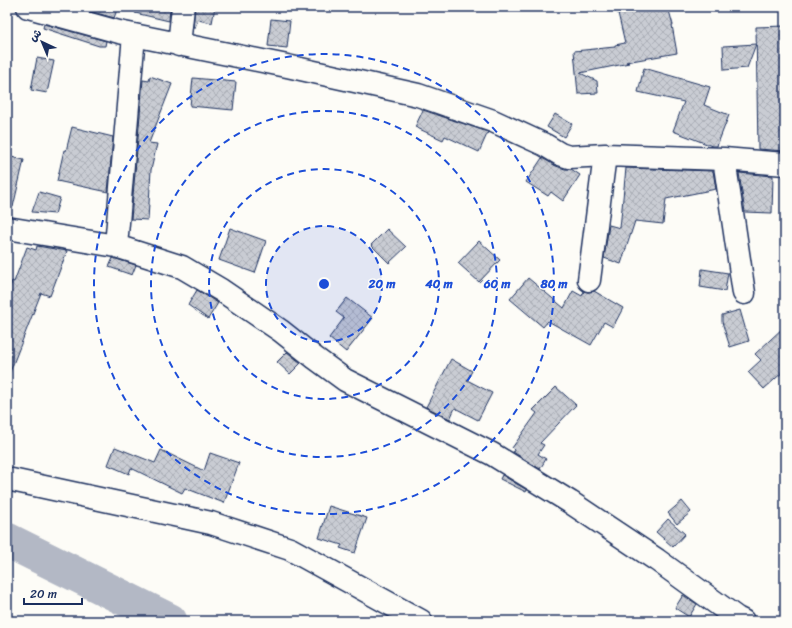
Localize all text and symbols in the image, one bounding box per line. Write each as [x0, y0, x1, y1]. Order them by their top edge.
north arrow [22, 22, 62, 62]
text: ش [24, 24, 46, 46]
text: 20 m [368, 273, 396, 295]
text: 40 m [424, 273, 453, 295]
text: 60 m [483, 273, 511, 295]
text: 80 m [539, 273, 568, 295]
centre of rings [317, 277, 331, 291]
scale bar [24, 580, 82, 606]
text: 20 m [30, 583, 57, 605]

